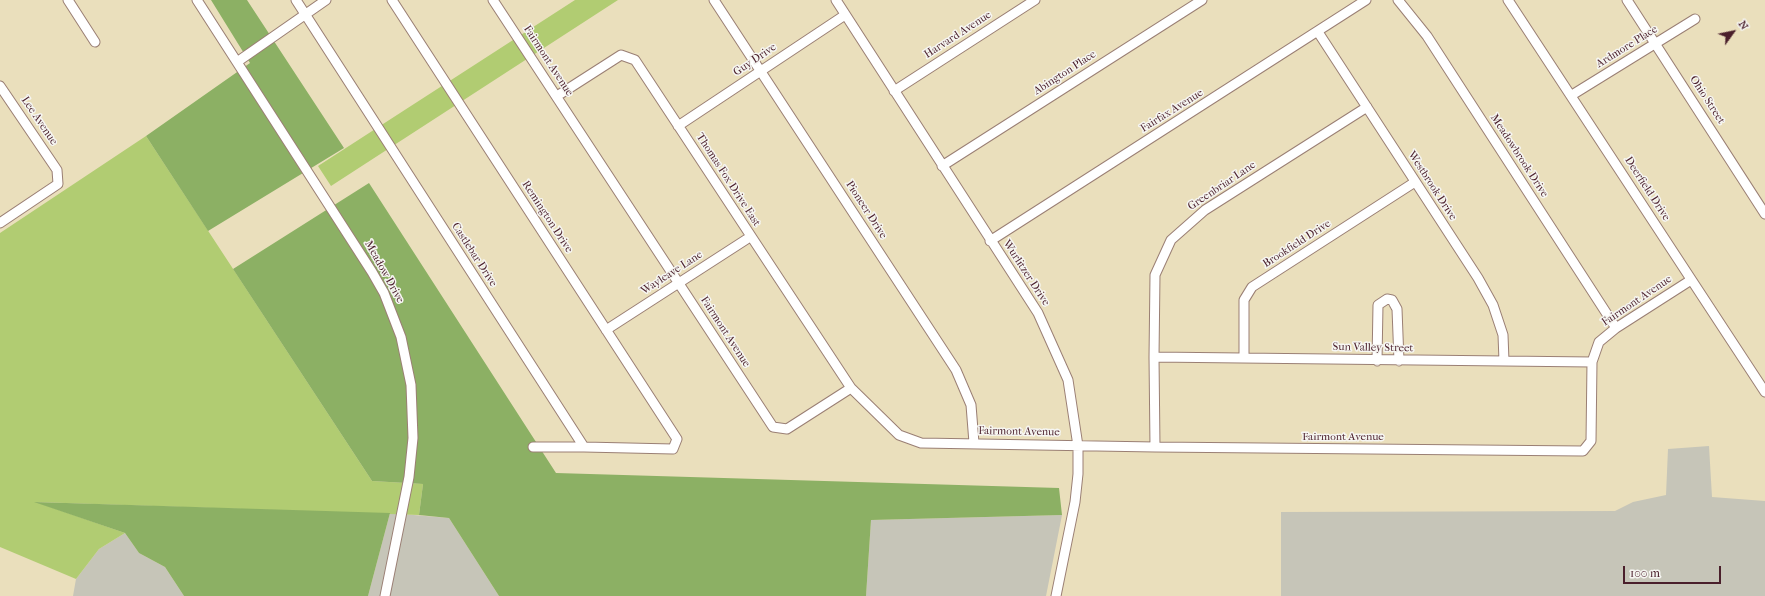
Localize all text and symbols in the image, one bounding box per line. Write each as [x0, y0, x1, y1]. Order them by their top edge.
street label: Harvard Avenue [922, 8, 994, 62]
north arrow [1713, 12, 1753, 52]
text: N [1736, 18, 1751, 32]
street label: Fairmont Avenue [520, 23, 576, 99]
street label: Ardmore Place [1594, 23, 1660, 71]
street label: Guy Drive [731, 41, 779, 79]
street label: Abington Place [1031, 48, 1099, 98]
street label: Ohio Street [1686, 73, 1728, 127]
street label: Fairfax Avenue [1138, 87, 1206, 135]
street label: Lee Avenue [18, 94, 60, 148]
street label: Meadowbrook Drive [1487, 112, 1551, 200]
street label: Thomas Fox Drive East [693, 131, 763, 229]
street label: Westbrook Drive [1405, 149, 1459, 223]
street label: Deerfield Drive [1621, 155, 1673, 223]
street label: Greenbriar Lane [1186, 158, 1258, 214]
street label: Remington Drive [519, 179, 575, 255]
street label: Pioneer Drive [842, 179, 890, 241]
street label: Brookfield Drive [1261, 217, 1333, 271]
street label: Castlebar Drive [448, 221, 500, 289]
street label: Wurlitzer Drive [1000, 238, 1052, 308]
street label: Meadow Drive [361, 239, 407, 305]
street label: Wayleave Lane [639, 248, 705, 298]
street label: Fairmont Avenue [1600, 273, 1674, 329]
street label: Fairmont Avenue [697, 294, 753, 370]
street label: Sun Valley Street [1333, 341, 1413, 355]
street label: Fairmont Avenue [978, 425, 1060, 439]
street label: Fairmont Avenue [1302, 430, 1384, 444]
scale bar [1625, 558, 1723, 584]
text: 100 m [1630, 566, 1660, 580]

